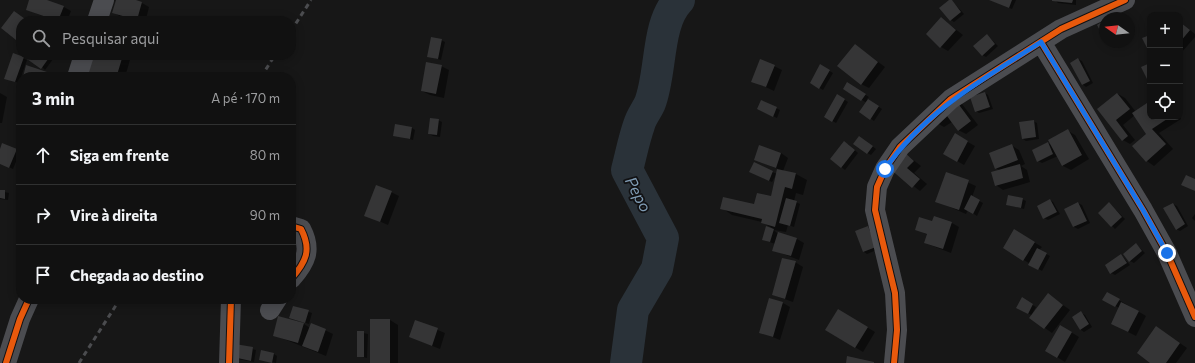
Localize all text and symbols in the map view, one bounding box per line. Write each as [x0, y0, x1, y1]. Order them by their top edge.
north arrow [1099, 12, 1135, 48]
map controls [1147, 12, 1183, 120]
button: + [1147, 12, 1183, 48]
search box [16, 16, 296, 60]
icon: search [30, 27, 52, 49]
text: Pesquisar aqui [62, 29, 159, 47]
button: − [1147, 48, 1183, 84]
button: locate [1147, 84, 1183, 120]
text: 3 min [32, 88, 75, 109]
text: A pé · 170 m [211, 90, 280, 106]
icon: ahead [32, 144, 54, 166]
text: Siga em frente [70, 146, 169, 164]
text: 80 m [250, 147, 280, 163]
route start [876, 160, 894, 178]
water label: Pepo [622, 173, 656, 215]
icon: right [32, 204, 54, 226]
text: Vire à direita [70, 206, 158, 224]
text: 90 m [250, 207, 280, 223]
route end [1158, 244, 1176, 262]
icon: arrive [32, 264, 54, 286]
text: Chegada ao destino [70, 266, 204, 284]

